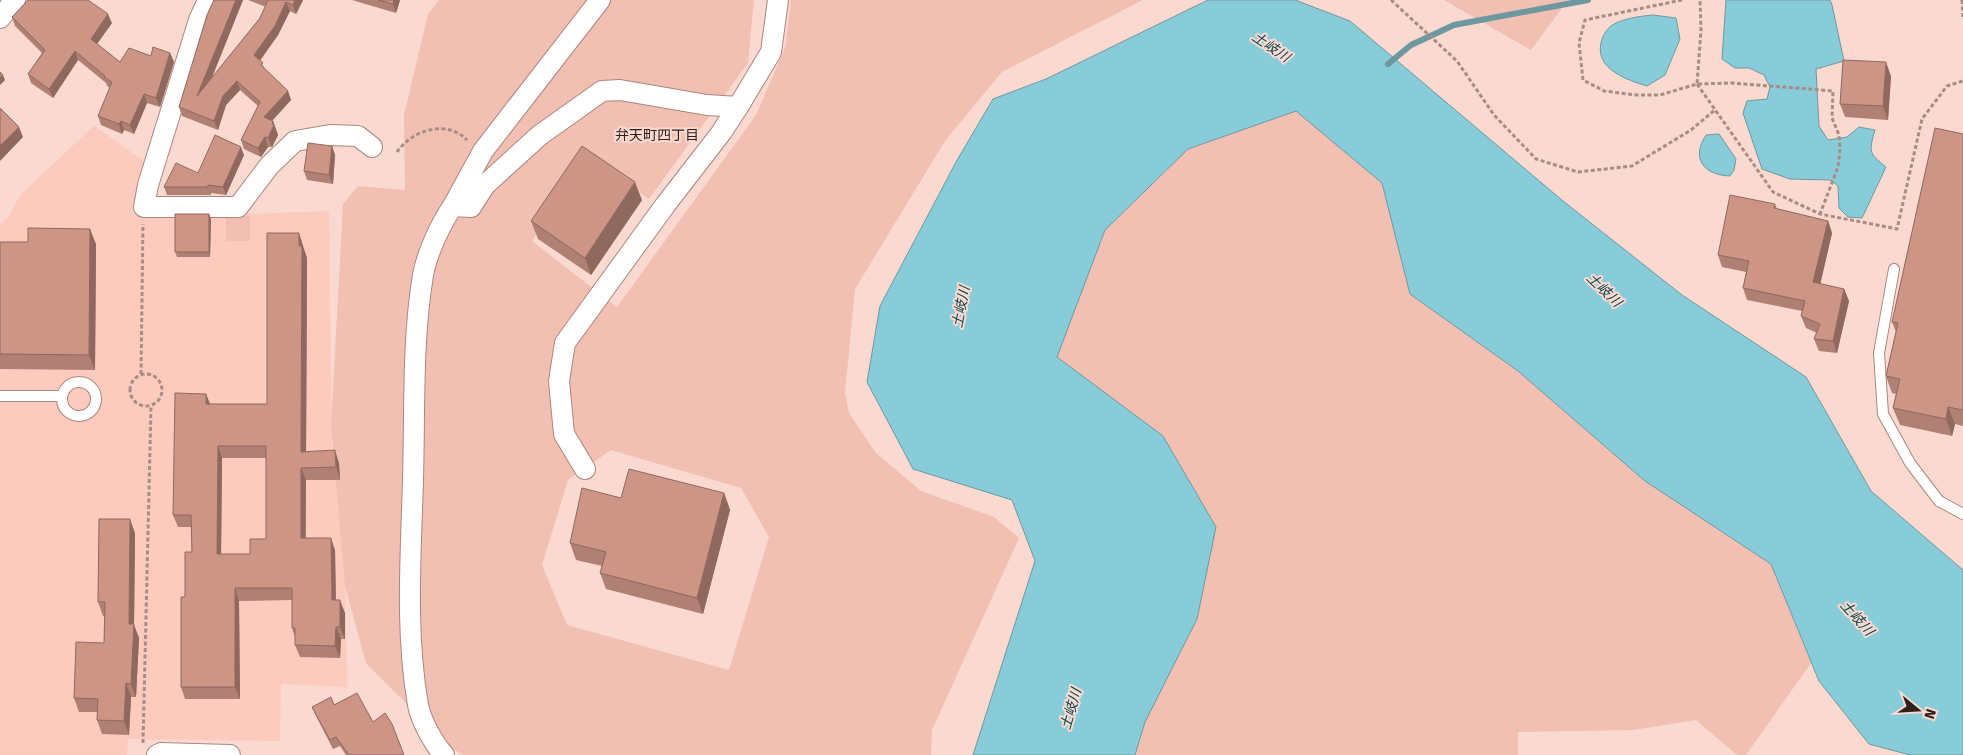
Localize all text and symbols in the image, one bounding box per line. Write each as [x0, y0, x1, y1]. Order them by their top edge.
water label: 土岐川 [1249, 28, 1295, 67]
district label: 弁天町四丁目 [615, 127, 699, 144]
water label: 土岐川 [1583, 269, 1626, 312]
water label: 土岐川 [949, 283, 974, 329]
water label: 土岐川 [1837, 597, 1879, 641]
water label: 土岐川 [1057, 685, 1086, 732]
north arrow [1893, 685, 1943, 735]
text: N [1920, 707, 1939, 721]

